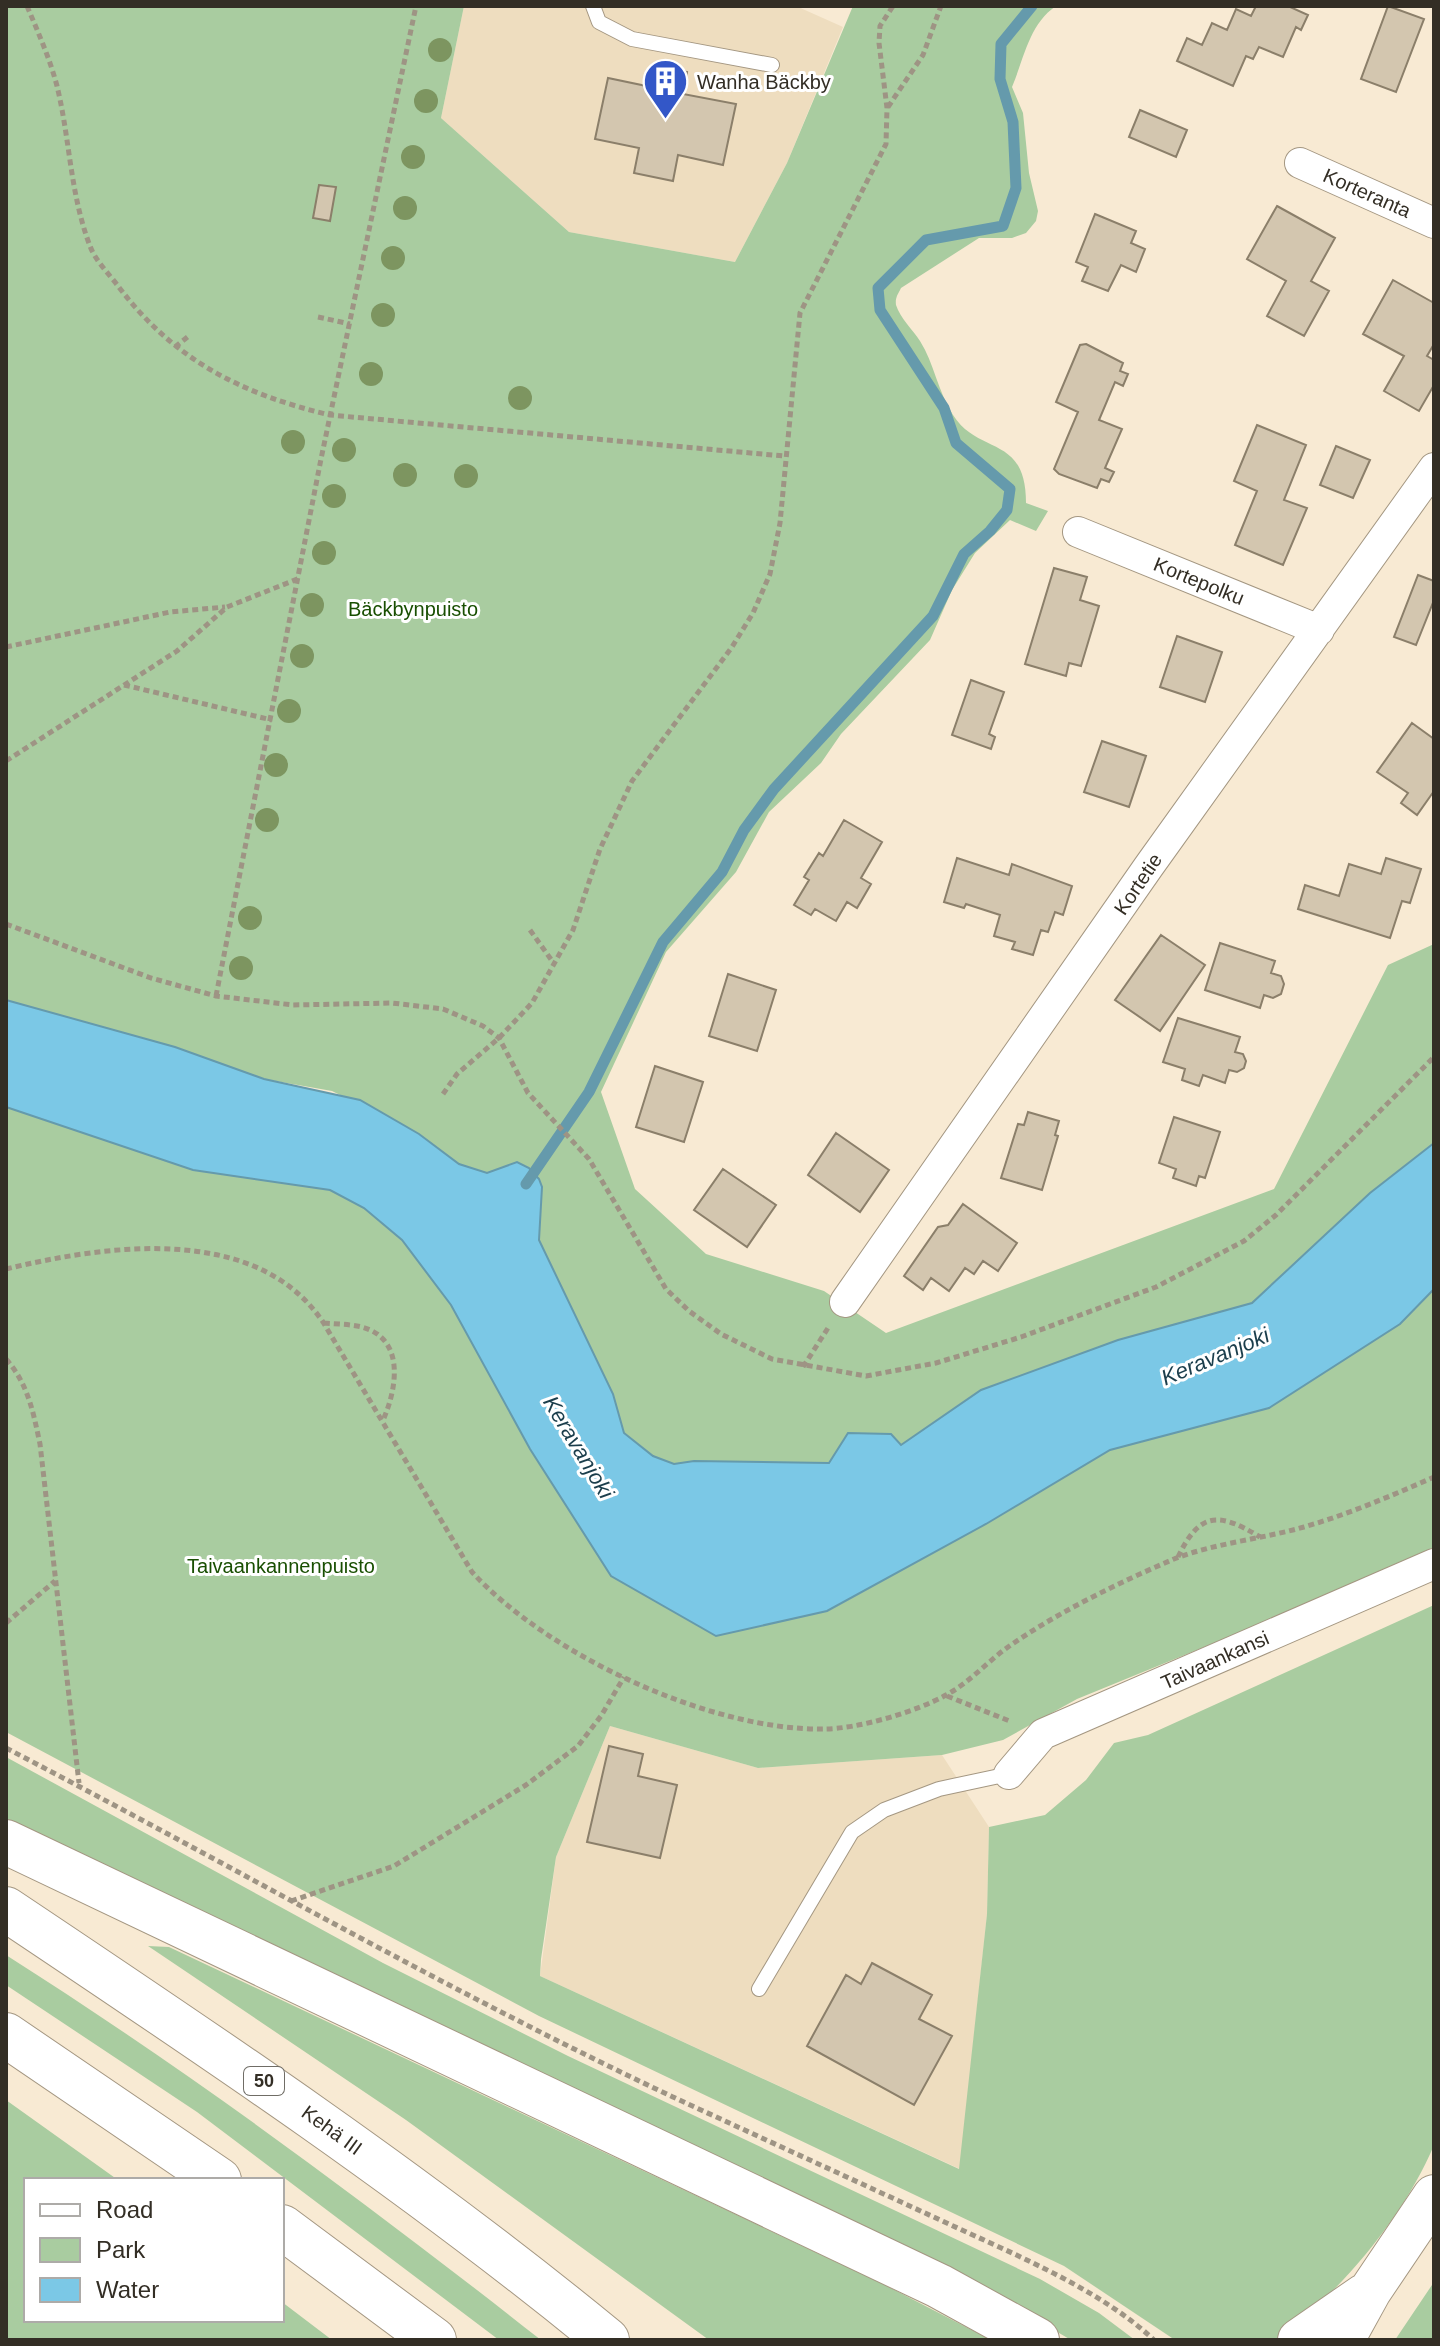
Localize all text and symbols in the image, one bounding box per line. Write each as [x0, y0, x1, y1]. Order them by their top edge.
building icon: Wanha Bäckby [642, 58, 690, 121]
place label: Wanha Bäckby [697, 71, 831, 93]
street label: Korteranta [1320, 164, 1415, 222]
street label: Kortepolku [1151, 553, 1247, 609]
park label: Bäckbynpuisto [348, 598, 478, 620]
street label: Kortetie [1110, 849, 1166, 919]
water label: Keravanjoki [1157, 1322, 1274, 1390]
water label: Keravanjoki [538, 1392, 619, 1504]
park label: Taivaankannenpuisto [187, 1555, 375, 1577]
street label: Taivaankansi [1158, 1626, 1272, 1694]
road number: 50 [244, 2067, 284, 2095]
street label: Kehä III [298, 2101, 366, 2159]
legend [24, 2178, 284, 2322]
text: Road [96, 2196, 153, 2223]
text: Park [96, 2236, 146, 2263]
text: Water [96, 2276, 159, 2303]

